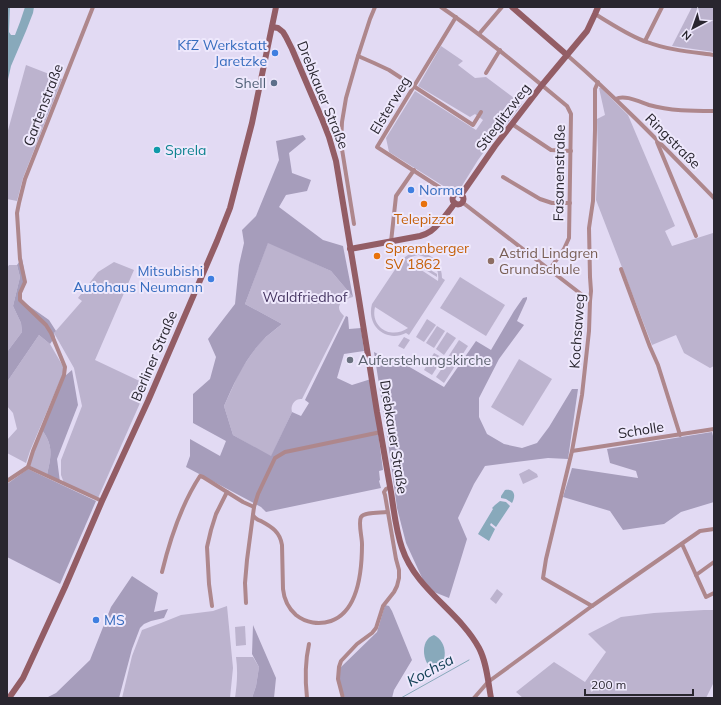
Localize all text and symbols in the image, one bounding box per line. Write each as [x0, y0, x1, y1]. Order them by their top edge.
north arrow [673, 8, 713, 48]
text: N [679, 28, 694, 44]
place label: KfZ Werkstatt Jaretzke [177, 36, 267, 70]
street label: Drebkauer Straße [293, 38, 353, 152]
marker: KfZ Werkstatt Jaretzke [270, 48, 280, 58]
street label: Gartenstraße [19, 61, 67, 149]
street label: Elsterweg [366, 73, 414, 137]
place label: Shell [235, 74, 266, 92]
marker: Shell [269, 78, 279, 88]
street label: Stieglitzweg [472, 80, 534, 154]
street label: Ringstraße [641, 109, 705, 173]
street label: Fasanenstraße [549, 124, 569, 222]
place label: Sprela [165, 141, 206, 159]
marker: Sprela [152, 145, 162, 155]
place label: Norma [419, 181, 463, 199]
marker: Norma [406, 185, 416, 195]
marker: Telepizza [419, 199, 429, 209]
place label: Telepizza [394, 210, 454, 228]
place label: Spremberger SV 1862 [385, 239, 470, 273]
place label: Astrid Lindgren Grundschule [499, 244, 598, 278]
marker: Spremberger SV 1862 [372, 251, 382, 261]
marker: Astrid Lindgren Grundschule [486, 256, 496, 266]
place label: Mitsubishi Autohaus Neumann [73, 262, 203, 296]
marker: Mitsubishi Autohaus Neumann [206, 274, 216, 284]
park label: Waldfriedhof [263, 288, 348, 306]
street label: Kochsaweg [565, 293, 589, 369]
street label: Berliner Straße [127, 308, 181, 404]
place label: Auferstehungskirche [358, 351, 491, 369]
marker: Auferstehungskirche [345, 355, 355, 365]
street label: Drebkauer Straße [376, 379, 412, 495]
street label: Scholle [617, 418, 665, 442]
place label: MS [104, 611, 125, 629]
marker: MS [91, 615, 101, 625]
water label: Kochsa [403, 649, 457, 691]
scale bar [585, 671, 693, 697]
text: 200 m [591, 677, 626, 692]

